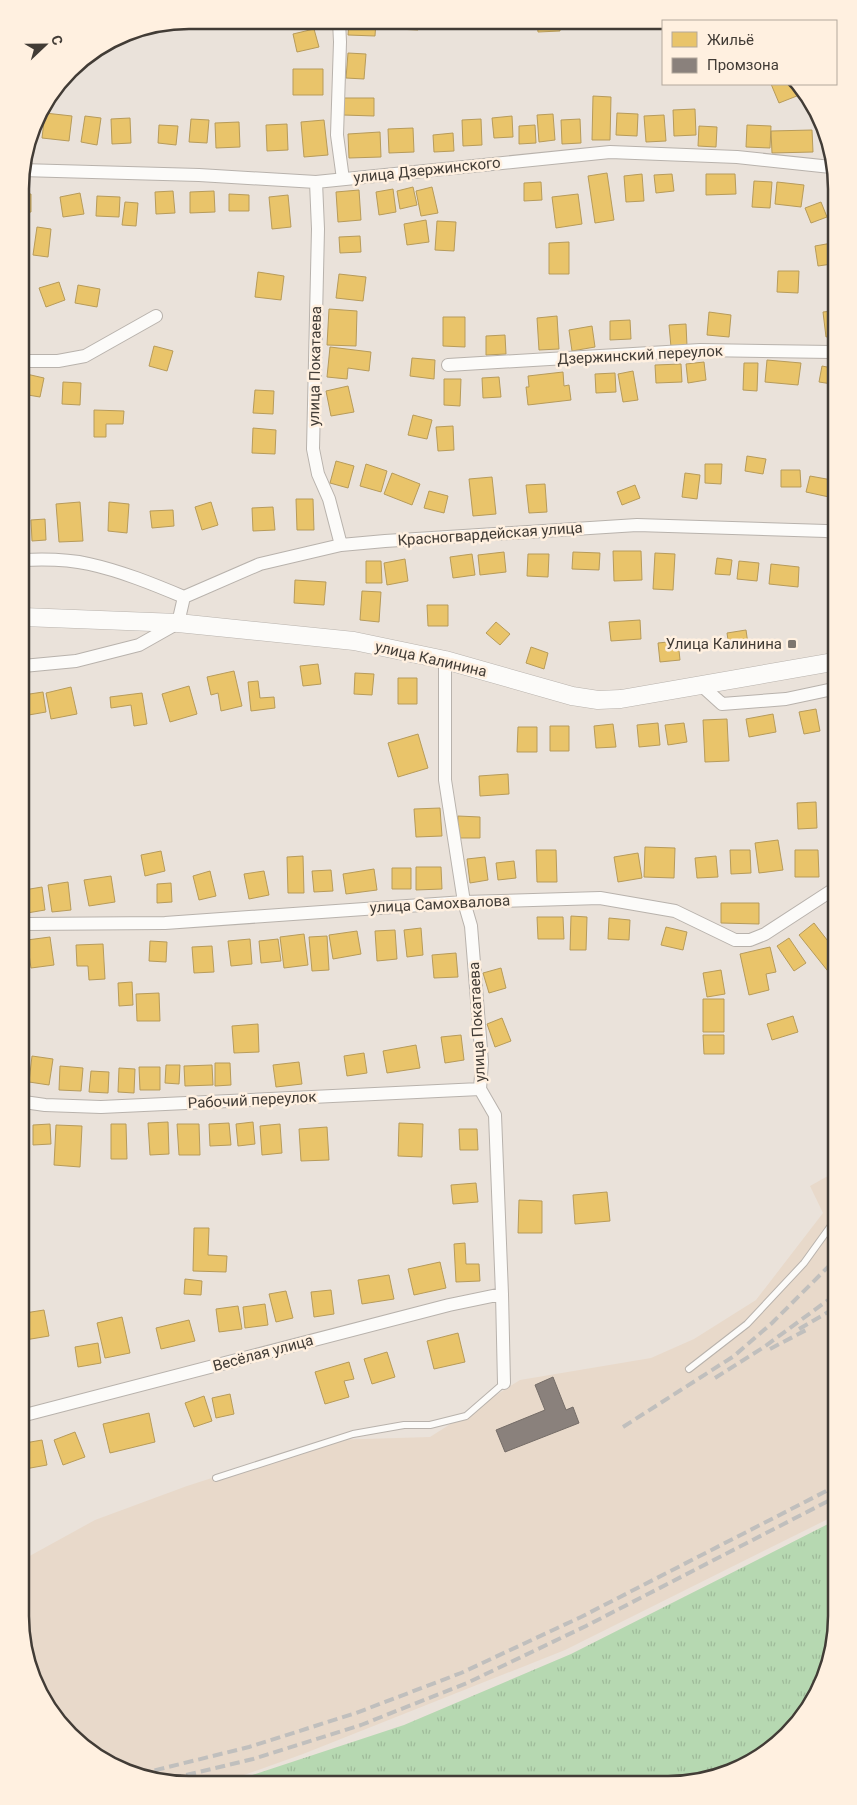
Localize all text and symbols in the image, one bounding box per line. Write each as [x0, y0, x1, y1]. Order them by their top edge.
north arrow [20, 20, 70, 70]
legend [662, 20, 837, 85]
text: Жильё [707, 31, 754, 49]
text: С [48, 33, 66, 47]
text: Промзона [707, 56, 779, 74]
street label: улица Дзержинского [352, 153, 502, 187]
street label: улица Покатаева [305, 306, 325, 426]
street label: Дзержинский переулок [557, 342, 723, 368]
street label: Красногвардейская улица [397, 519, 583, 549]
place label: Улица Калинина [666, 635, 782, 653]
street label: улица Калинина [373, 637, 489, 681]
marker: Улица Калинина [786, 638, 798, 650]
street label: улица Самохвалова [369, 891, 511, 917]
street label: улица Покатаева [465, 961, 489, 1083]
street label: Рабочий переулок [187, 1088, 317, 1112]
street label: Весёлая улица [211, 1331, 315, 1375]

